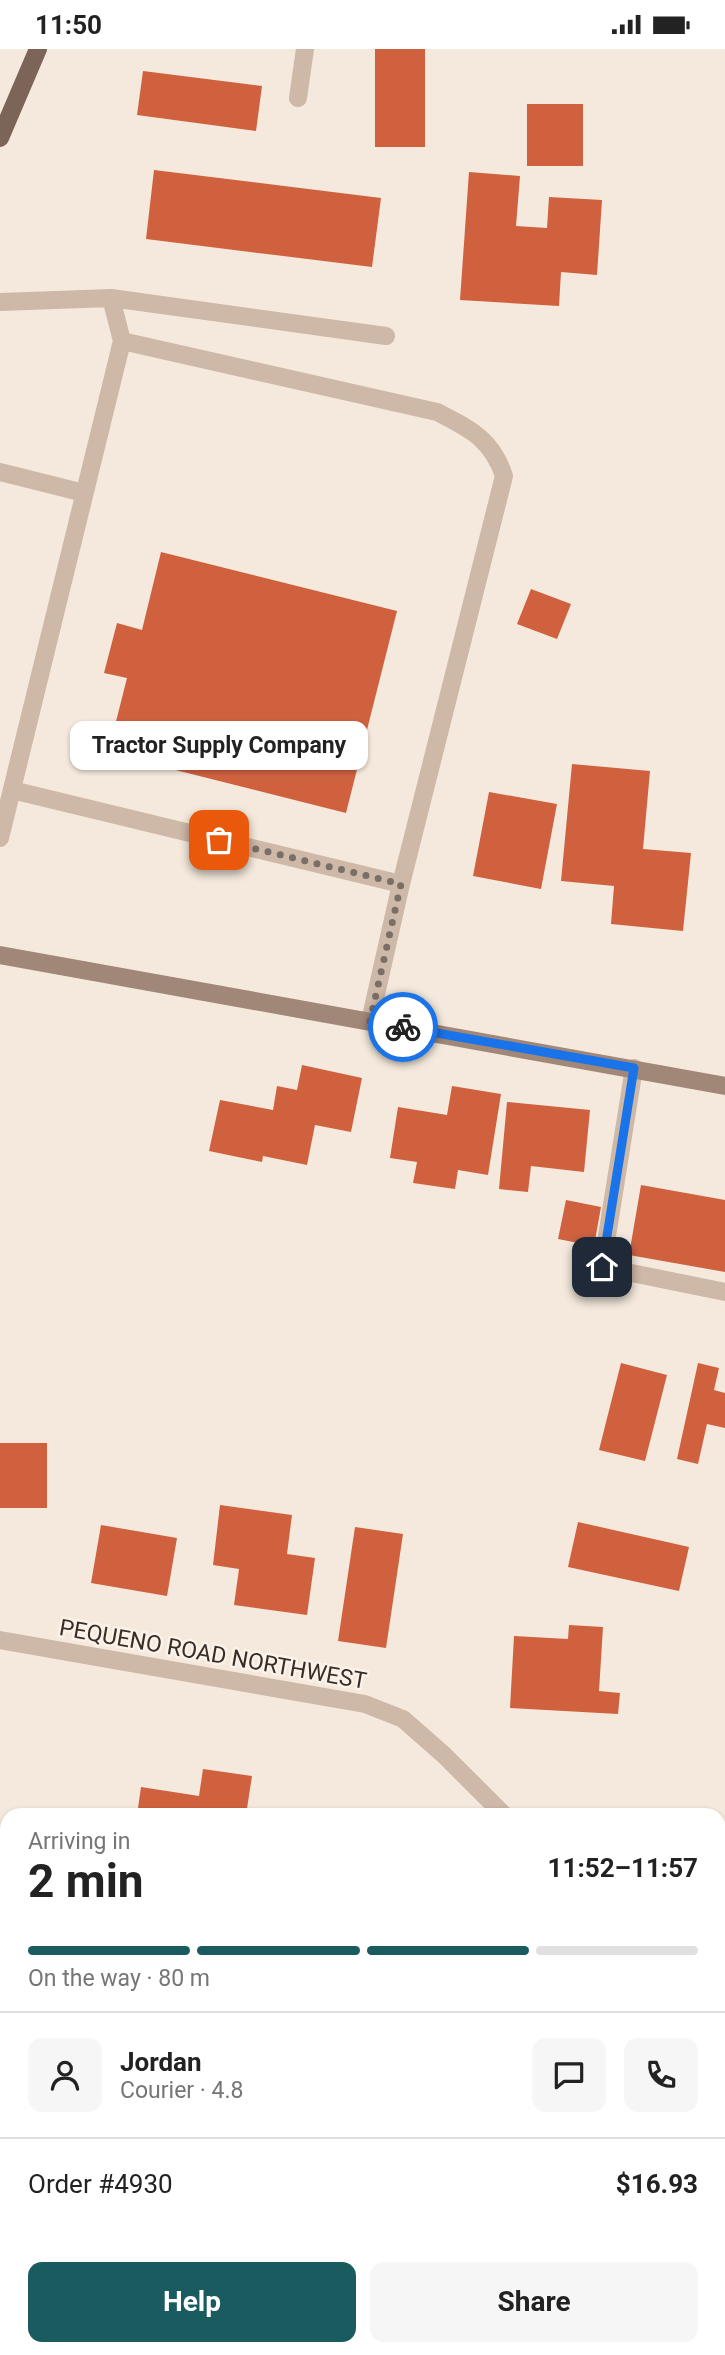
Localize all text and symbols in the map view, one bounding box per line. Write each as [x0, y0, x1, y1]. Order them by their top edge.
text: 11:50 [35, 10, 102, 40]
callout: Tractor Supply Company [70, 721, 368, 770]
text: Tractor Supply Company [92, 732, 346, 759]
pin [189, 810, 249, 870]
icon: bag [200, 821, 238, 859]
courier [368, 992, 438, 1062]
icon: bike [384, 1008, 422, 1046]
pin [572, 1237, 632, 1297]
icon: home [583, 1248, 621, 1286]
street label: PEQUENO ROAD NORTHWEST [57, 1614, 369, 1695]
text: Arriving in [28, 1828, 131, 1855]
text: 11:52–11:57 [548, 1853, 698, 1883]
text: 2 min [28, 1854, 144, 1908]
text: On the way · 80 m [28, 1965, 210, 1992]
button: person [28, 2038, 102, 2112]
button: chat [532, 2038, 606, 2112]
button: phone [624, 2038, 698, 2112]
text: Jordan [120, 2047, 202, 2077]
text: Courier · 4.8 [120, 2077, 243, 2104]
text: Order #4930 [28, 2169, 173, 2199]
text: $16.93 [616, 2169, 698, 2199]
button: Help [28, 2262, 356, 2342]
button: Share [370, 2262, 698, 2342]

